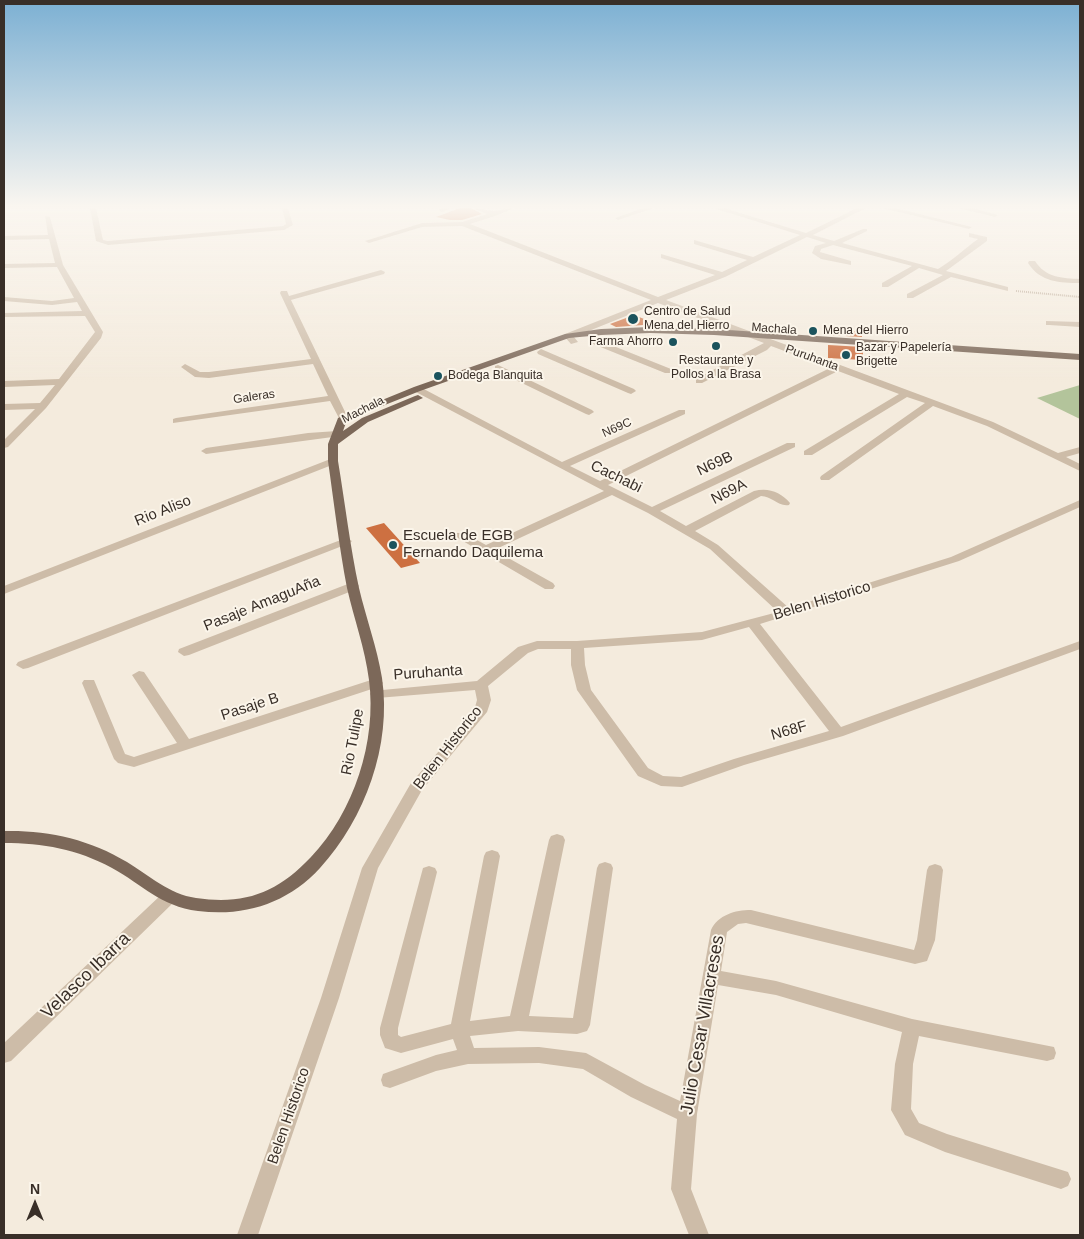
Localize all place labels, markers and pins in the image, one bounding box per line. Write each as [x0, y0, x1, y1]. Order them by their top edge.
place label: Centro de Salud Mena del Hierro [644, 305, 731, 333]
marker: Centro de Salud Mena del Hierro [626, 312, 640, 326]
place label: Mena del Hierro [823, 324, 908, 338]
marker: Mena del Hierro [807, 325, 819, 337]
place label: Farma Ahorro [589, 335, 663, 349]
marker: Farma Ahorro [667, 336, 679, 348]
marker: Restaurante y Pollos a la Brasa [710, 340, 722, 352]
place label: Bazar y Papelería Brigette [856, 341, 951, 369]
marker: Bazar y Papelería Brigette [840, 349, 852, 361]
place label: Restaurante y Pollos a la Brasa [671, 354, 761, 382]
place label: Bodega Blanquita [448, 369, 543, 383]
marker: Bodega Blanquita [432, 370, 444, 382]
place label: Escuela de EGB Fernando Daquilema [403, 527, 543, 562]
marker: Escuela de EGB Fernando Daquilema [387, 539, 399, 551]

